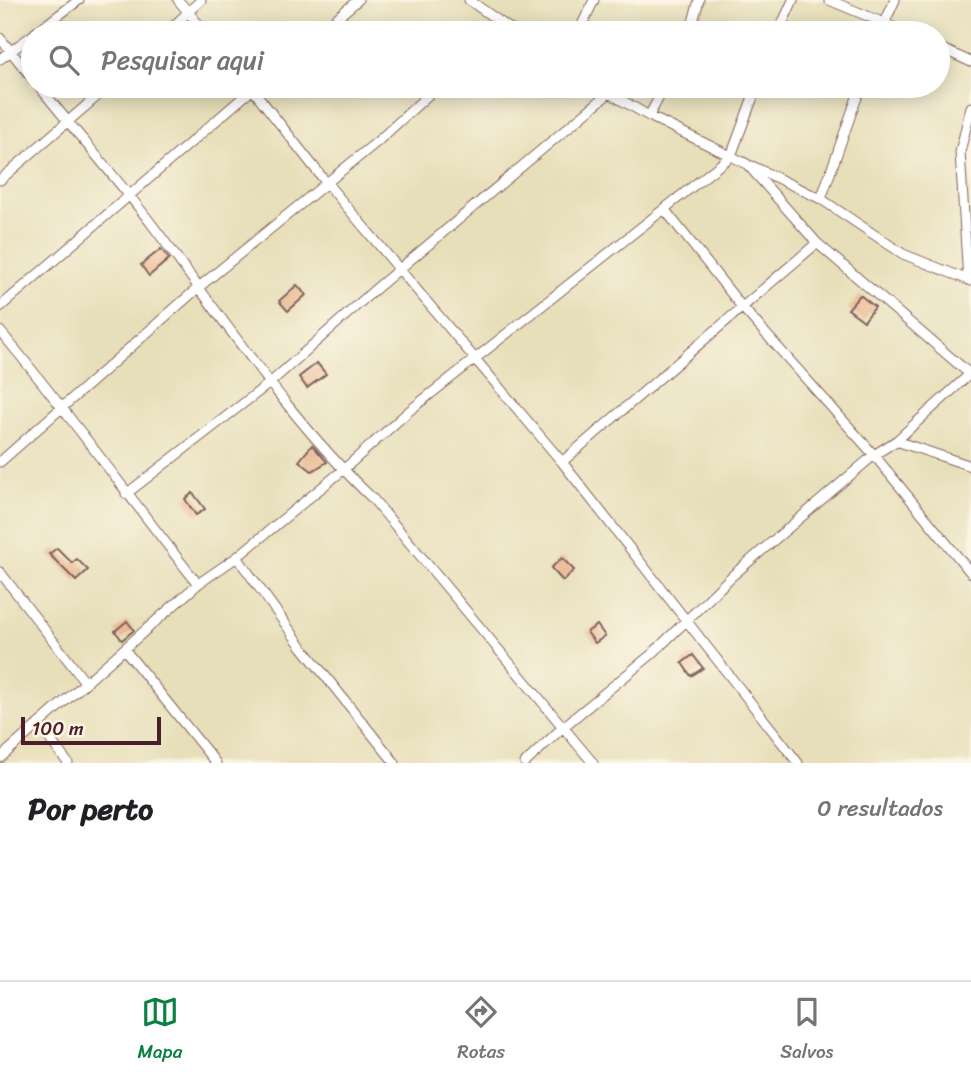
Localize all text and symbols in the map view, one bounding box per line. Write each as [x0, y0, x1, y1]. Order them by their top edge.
search box [21, 21, 950, 98]
text: Pesquisar aqui [101, 37, 264, 83]
icon: search [45, 41, 83, 79]
text: 100 m [32, 712, 84, 745]
scale bar [21, 714, 161, 746]
text: Por perto [28, 782, 153, 836]
text: 0 resultados [817, 788, 943, 829]
tab: Mapa [138, 993, 182, 1068]
tab: Rotas [457, 993, 505, 1068]
tab: Salvos [780, 993, 833, 1068]

